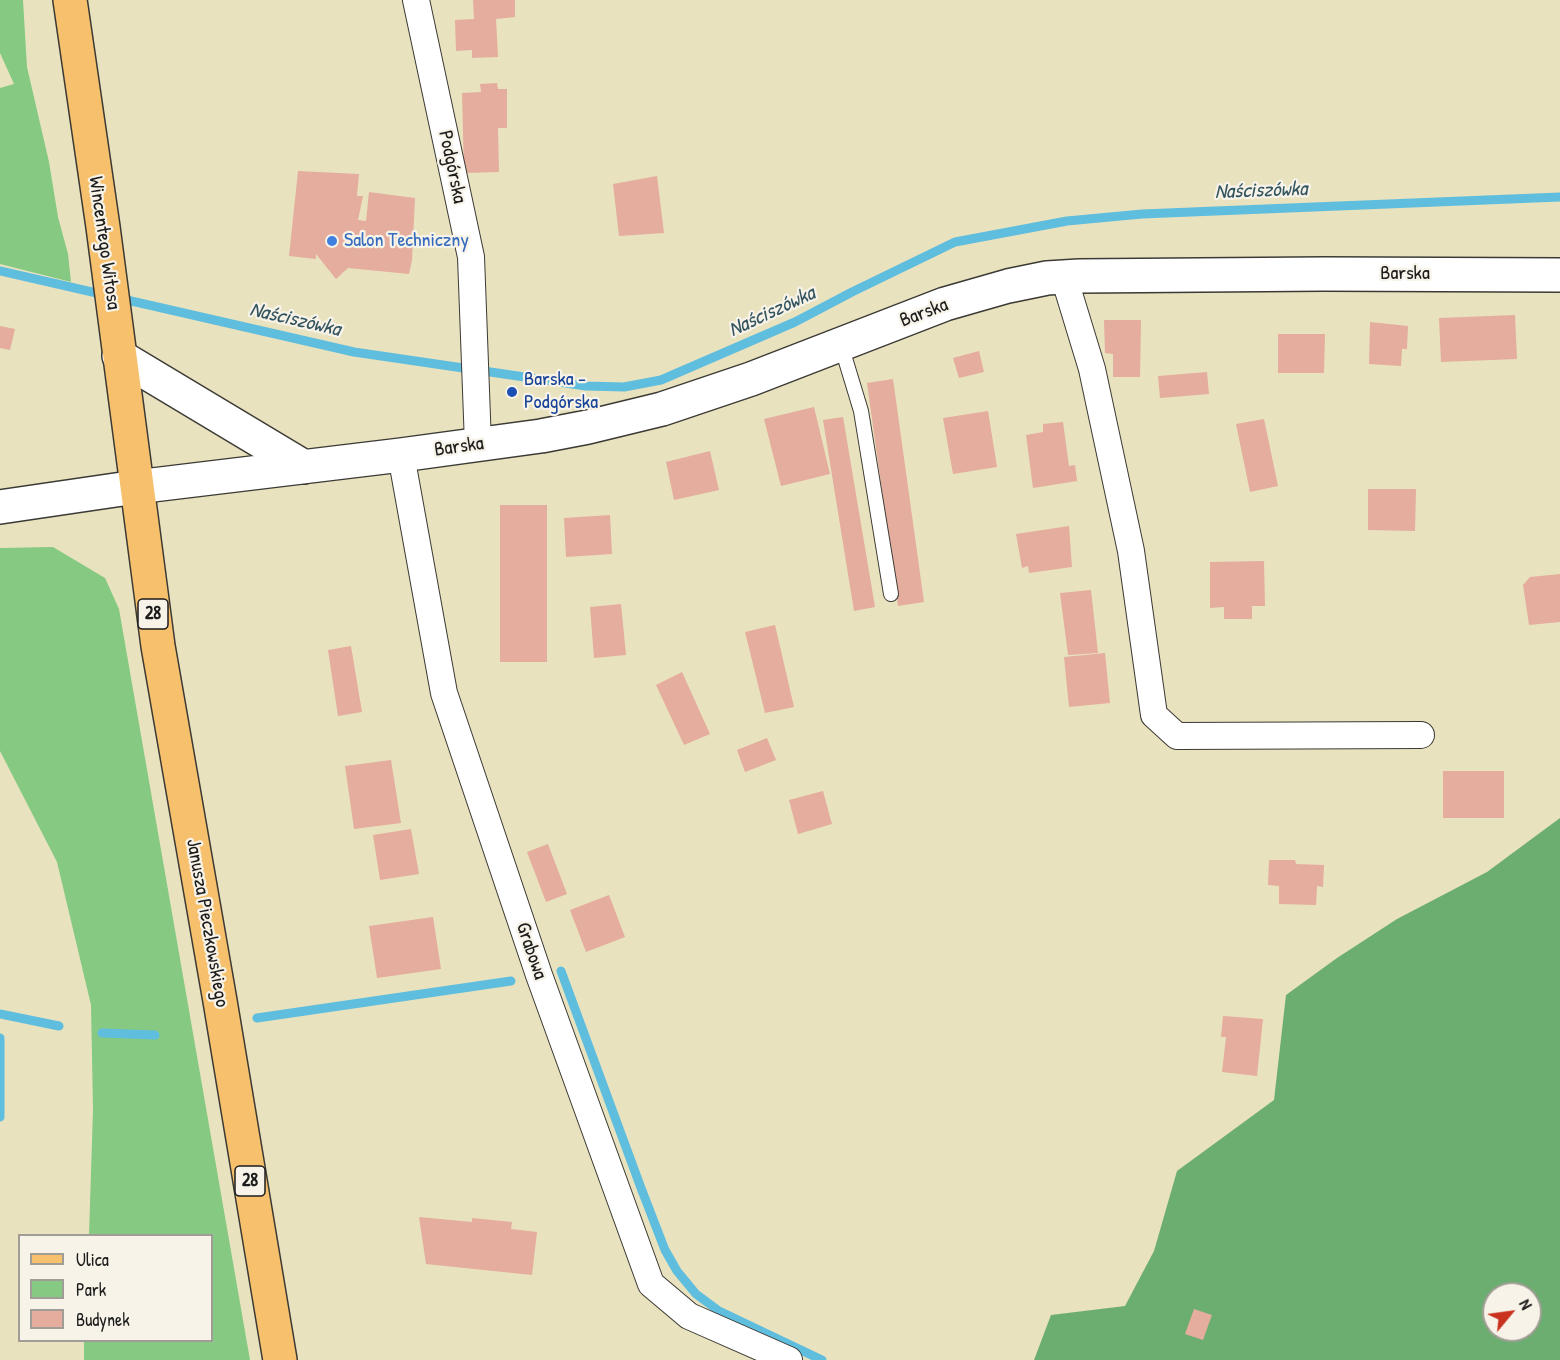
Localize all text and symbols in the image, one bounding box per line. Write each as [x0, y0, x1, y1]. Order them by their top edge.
street label: Podgórska [433, 128, 471, 206]
street label: Wincentego Witosa [83, 175, 125, 311]
water label: Naściszówka [1214, 177, 1308, 205]
place label: Salon Techniczny [344, 229, 469, 253]
marker: Salon Techniczny [325, 234, 339, 248]
street label: Barska [1380, 262, 1430, 286]
water label: Naściszówka [725, 281, 819, 343]
street label: Barska [897, 293, 951, 333]
water label: Naściszówka [247, 297, 343, 343]
place label: Barska - Podgórska [524, 368, 598, 415]
marker: Barska - Podgórska [505, 385, 519, 399]
street label: Barska [433, 432, 485, 462]
road number: 28 [138, 599, 168, 629]
street label: Janusza Pieczkowskiego [180, 837, 234, 1009]
street label: Grabowa [510, 919, 552, 983]
road number: 28 [235, 1166, 265, 1196]
legend [18, 1234, 213, 1342]
text: Ulica [76, 1247, 109, 1272]
text: Park [76, 1277, 106, 1302]
north arrow [1482, 1282, 1542, 1342]
text: N [1514, 1295, 1538, 1313]
text: Budynek [76, 1307, 130, 1332]

